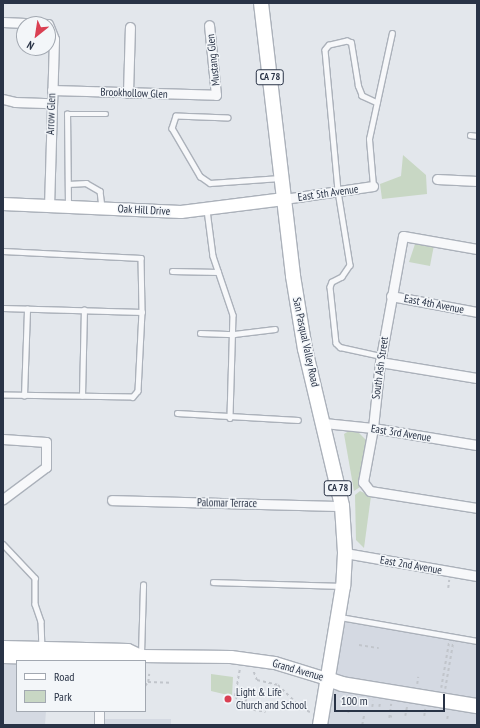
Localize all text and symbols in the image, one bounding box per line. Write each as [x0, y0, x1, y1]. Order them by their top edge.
north arrow [16, 16, 56, 56]
street label: Mustang Glen [204, 33, 222, 87]
text: N [24, 38, 37, 53]
road number: CA 78 [255, 69, 285, 85]
street label: Brookhollow Glen [100, 85, 168, 101]
street label: Arrow Glen [44, 93, 58, 135]
street label: East 5th Avenue [297, 182, 359, 204]
street label: Oak Hill Drive [117, 202, 171, 218]
street label: East 4th Avenue [403, 292, 465, 316]
street label: San Pasqual Valley Road [290, 296, 322, 388]
street label: South Ash Street [369, 336, 391, 400]
street label: East 3rd Avenue [370, 422, 432, 444]
road number: CA 78 [323, 480, 353, 496]
street label: Palomar Terrace [197, 496, 257, 510]
street label: East 2nd Avenue [379, 553, 443, 577]
street label: Grand Avenue [271, 656, 325, 684]
legend [16, 660, 146, 712]
text: Road [54, 669, 74, 684]
place label: Light & Life Church and School [236, 686, 307, 712]
scale bar [336, 686, 447, 712]
text: Park [54, 689, 72, 704]
text: 100 m [341, 693, 368, 708]
marker: Light & Life Church and School [223, 694, 233, 704]

